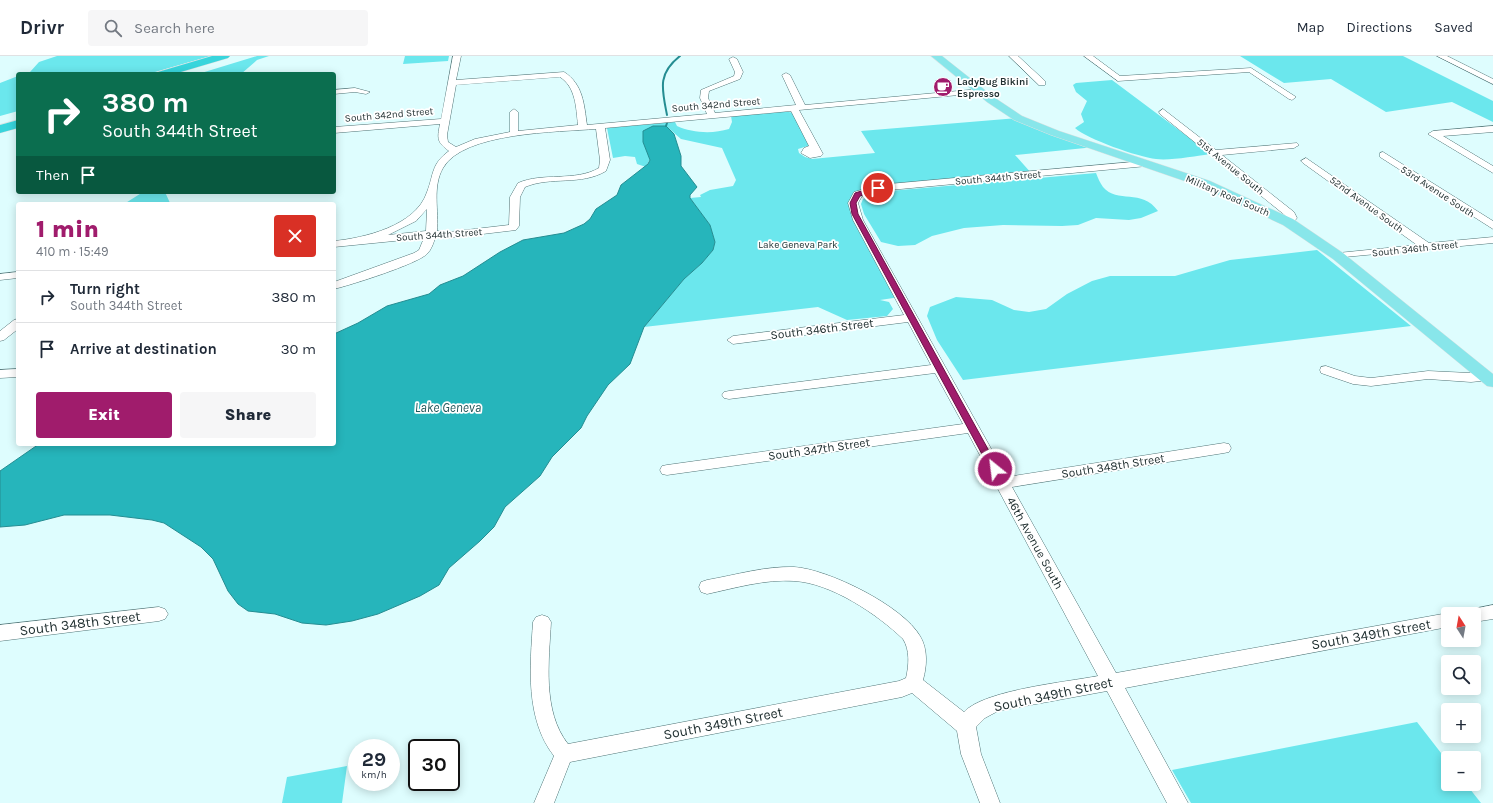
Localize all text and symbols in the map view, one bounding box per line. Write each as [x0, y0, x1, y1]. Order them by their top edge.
search box [88, 10, 368, 46]
text: Drivr [20, 17, 64, 39]
icon: search [102, 17, 124, 39]
text: Search here [134, 19, 215, 37]
text: Map [1297, 19, 1325, 36]
text: Directions [1347, 19, 1412, 36]
text: Saved [1434, 19, 1473, 36]
cafe icon: LadyBug Bikini Espresso [932, 76, 954, 98]
place label: LadyBug Bikini Espresso [957, 76, 1029, 100]
text: 380 m [102, 86, 189, 119]
icon: right [36, 88, 88, 140]
street label: South 342nd Street [671, 95, 761, 115]
street label: South 342nd Street [344, 105, 434, 125]
text: South 344th Street [102, 120, 258, 142]
street label: 51st Avenue South [1194, 136, 1266, 198]
street label: 53rd Avenue South [1398, 163, 1477, 220]
icon: arrive [77, 164, 99, 186]
text: Then [36, 166, 69, 184]
street label: South 344th Street [955, 168, 1042, 188]
pin [861, 171, 895, 205]
street label: Military Road South [1184, 173, 1271, 219]
street label: 52nd Avenue South [1327, 174, 1406, 236]
icon: arrive [867, 177, 889, 199]
text: 1 min [36, 215, 99, 243]
button: close [274, 215, 316, 257]
street label: South 344th Street [396, 226, 483, 244]
street label: South 346th Street [1371, 238, 1459, 259]
park label: Lake Geneva Park [758, 239, 838, 251]
text: 410 m · 15:49 [36, 244, 108, 259]
text: Turn right [70, 280, 140, 298]
icon: right [36, 286, 58, 308]
text: 380 m [271, 288, 316, 306]
text: South 344th Street [70, 298, 182, 313]
street label: South 346th Street [770, 316, 875, 342]
icon: arrive [36, 338, 58, 360]
text: Arrive at destination [70, 340, 217, 358]
text: 30 m [281, 340, 316, 358]
button: Exit [36, 392, 172, 438]
button: Share [180, 392, 316, 438]
water label: Lake Geneva [415, 400, 482, 415]
street label: South 347th Street [767, 435, 871, 463]
position arrow [974, 448, 1016, 490]
street label: South 348th Street [1060, 451, 1166, 481]
street label: 46th Avenue South [1004, 494, 1066, 592]
north arrow [1441, 607, 1481, 647]
map controls [1441, 607, 1481, 791]
street label: South 348th Street [19, 608, 142, 639]
street label: South 349th Street [1310, 616, 1432, 653]
button: search [1441, 655, 1481, 695]
street label: South 349th Street [992, 674, 1114, 715]
button: + [1441, 703, 1481, 743]
street label: South 349th Street [662, 704, 784, 743]
speed limit sign: 30 [408, 739, 460, 791]
text: 29 [362, 748, 386, 771]
button: − [1441, 751, 1481, 791]
text: km/h [361, 769, 387, 781]

